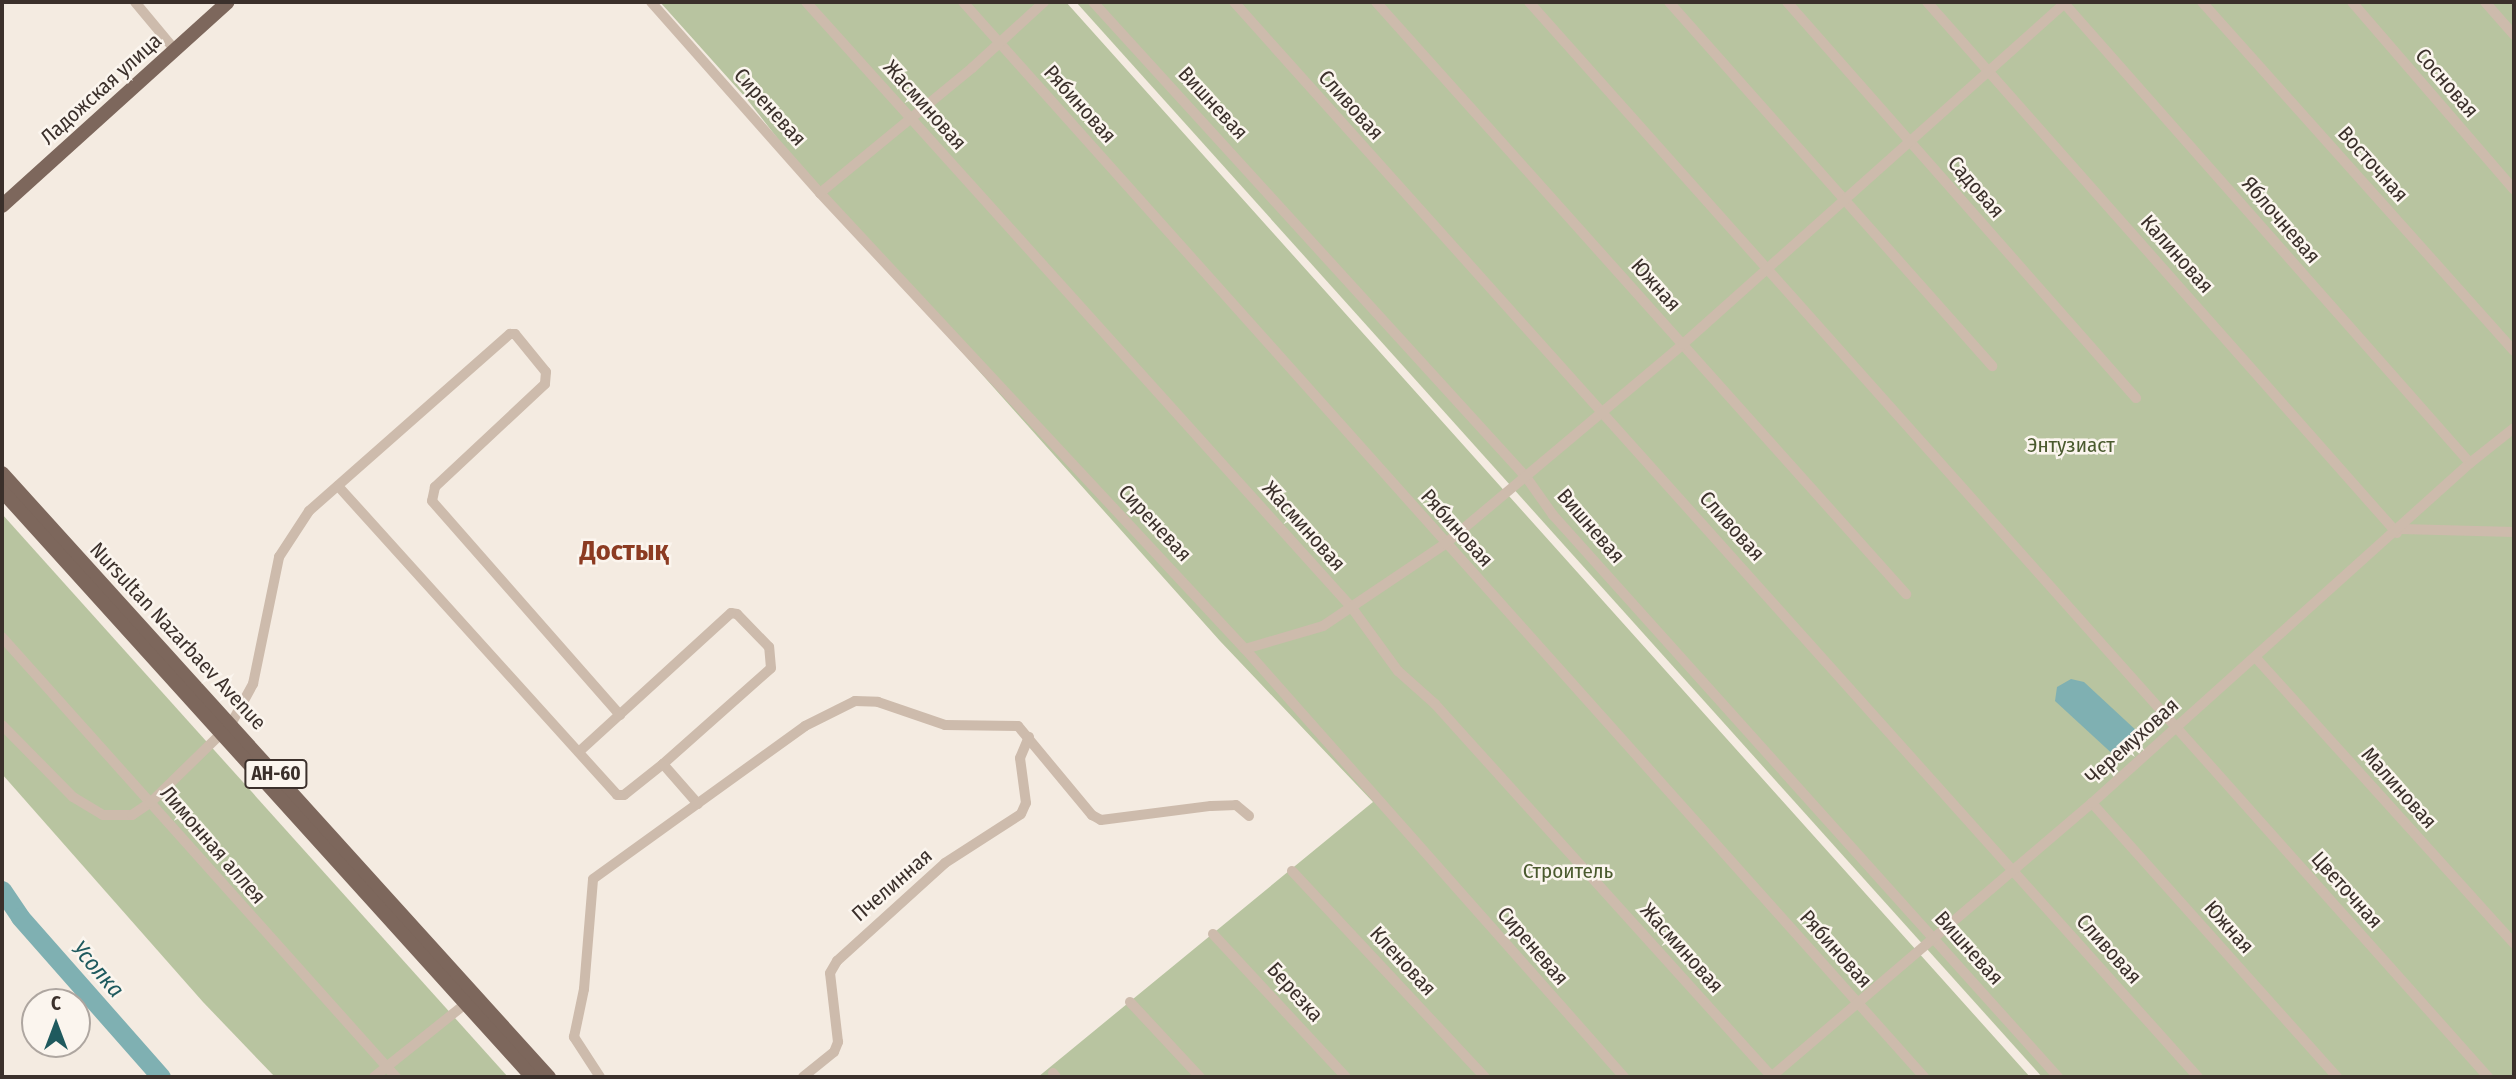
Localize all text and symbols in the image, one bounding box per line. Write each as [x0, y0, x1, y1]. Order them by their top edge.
street label: Ладожская улица [35, 28, 167, 150]
street label: Сосновая [2410, 43, 2484, 123]
street label: Жасминовая [878, 55, 972, 155]
street label: Рябиновая [1038, 60, 1122, 148]
street label: Вишневая [1173, 61, 1253, 145]
street label: Сиреневая [729, 63, 811, 151]
street label: Сливовая [1313, 65, 1389, 145]
street label: Восточная [2333, 121, 2413, 207]
street label: Садовая [1942, 151, 2010, 223]
street label: Яблочневая [2236, 171, 2326, 269]
street label: Калиновая [2135, 210, 2219, 298]
street label: Южная [1626, 253, 1686, 317]
park label: Энтузиаст [2027, 432, 2115, 458]
street label: Жасминовая [1257, 476, 1351, 576]
street label: Сиреневая [1113, 479, 1197, 567]
street label: Рябиновая [1415, 484, 1499, 572]
street label: Вишневая [1552, 484, 1630, 568]
street label: Сливовая [1694, 486, 1770, 566]
district label: Достық [579, 534, 669, 568]
street label: Nursultan Nazarbaev Avenue [85, 537, 271, 735]
street label: Черемуховая [2080, 693, 2184, 789]
street label: Малиновая [2356, 742, 2442, 834]
road number: АН-60 [243, 758, 309, 790]
street label: Лимонная аллея [155, 781, 271, 909]
street label: Пчелинная [847, 843, 937, 927]
street label: Цветочная [2306, 847, 2388, 933]
park label: Строитель [1523, 858, 1613, 884]
street label: Южная [2199, 895, 2259, 959]
street label: Жасминовая [1635, 898, 1729, 998]
street label: Сиреневая [1492, 902, 1574, 990]
street label: Рябиновая [1794, 905, 1878, 993]
street label: Вишневая [1929, 906, 2009, 990]
street label: Сливовая [2071, 909, 2147, 989]
street label: Кленовая [1365, 921, 1441, 1001]
water label: Усолка [66, 935, 130, 1003]
street label: Березка [1262, 957, 1328, 1027]
north arrow [21, 988, 91, 1058]
text: С [51, 992, 61, 1015]

